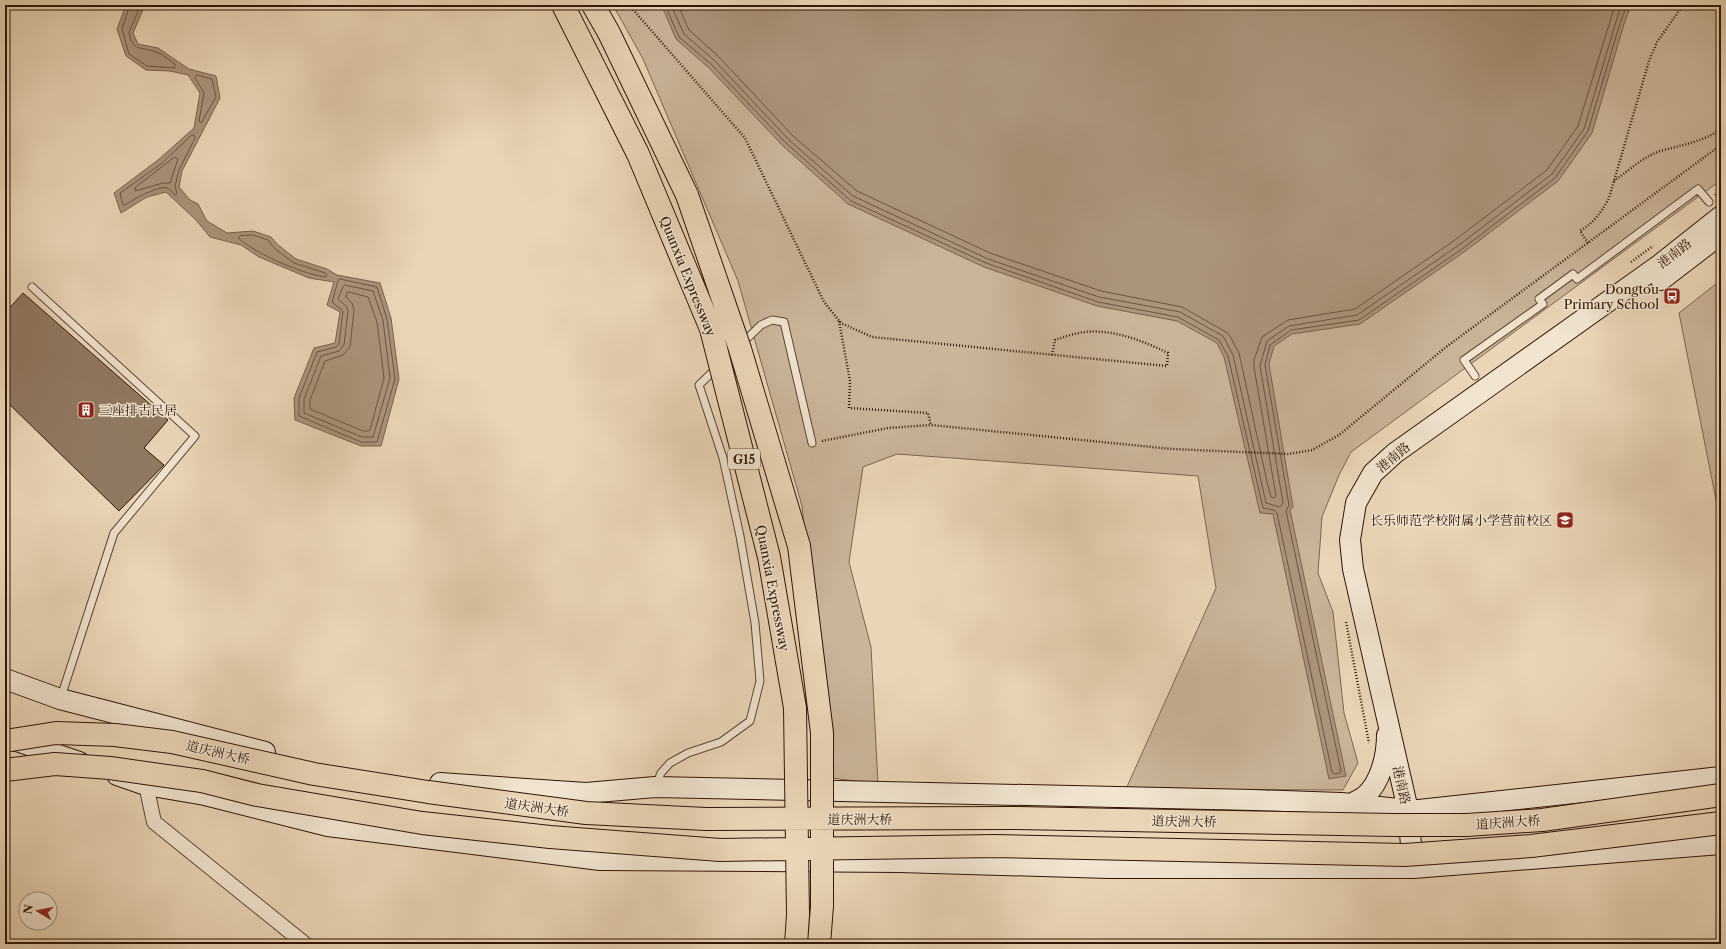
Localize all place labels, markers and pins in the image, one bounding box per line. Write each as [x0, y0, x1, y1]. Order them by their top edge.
place label: Dongtou Primary School [1564, 281, 1659, 312]
bus stop icon: Dongtou Primary School [1662, 286, 1682, 306]
building icon: 三座排古民居 [76, 400, 96, 420]
place label: 三座排古民居 [99, 402, 177, 418]
school or university icon: 长乐师范学校附属小学营前校区 [1555, 510, 1575, 530]
place label: 长乐师范学校附属小学营前校区 [1370, 512, 1552, 528]

